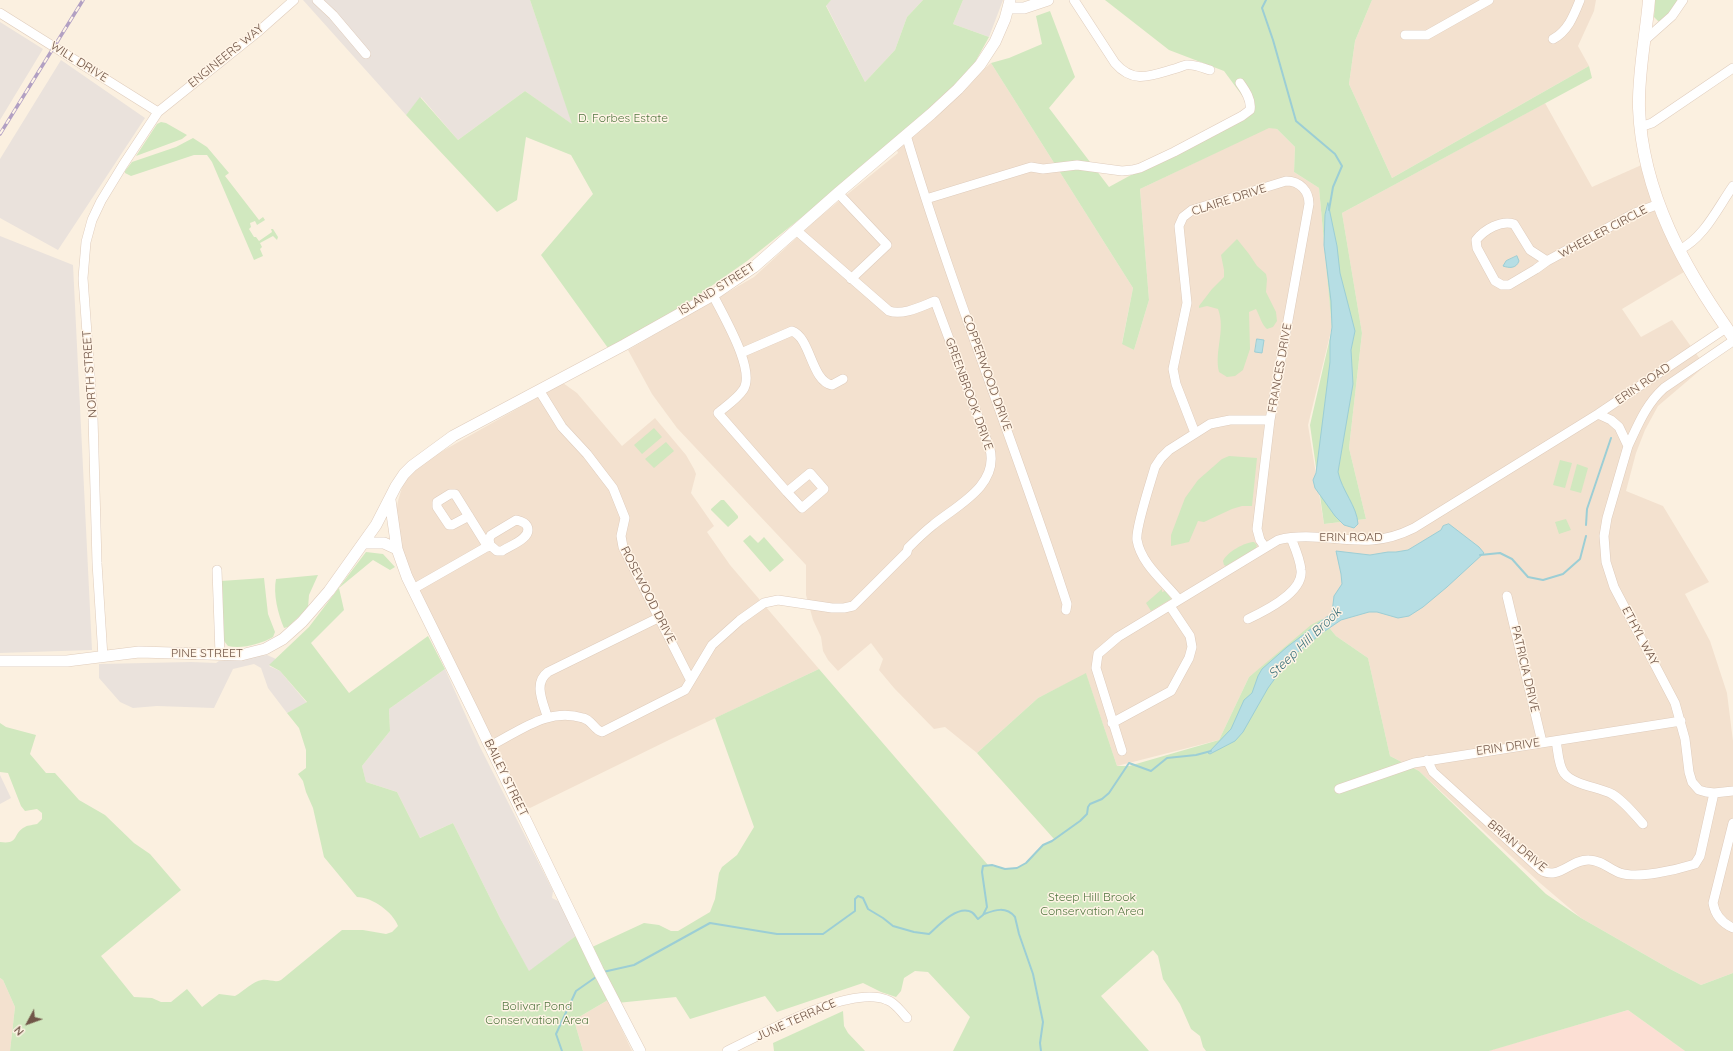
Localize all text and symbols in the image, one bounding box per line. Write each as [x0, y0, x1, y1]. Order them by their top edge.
street label: ENGINEERS WAY [185, 21, 267, 91]
street label: WILL DRIVE [48, 39, 110, 85]
park label: D. Forbes Estate [578, 111, 668, 125]
street label: CLAIRE DRIVE [1190, 181, 1268, 219]
street label: WHEELER CIRCLE [1556, 203, 1650, 261]
street label: ISLAND STREET [676, 260, 758, 318]
street label: COPPERWOOD DRIVE [959, 313, 1015, 433]
street label: FRANCES DRIVE [1265, 322, 1295, 414]
street label: NORTH STREET [80, 330, 100, 418]
street label: GREENBROOK DRIVE [942, 336, 996, 452]
street label: ERIN ROAD [1613, 360, 1673, 408]
street label: ERIN ROAD [1319, 530, 1383, 544]
street label: ROSEWOOD DRIVE [617, 544, 679, 646]
water label: Steep Hill Brook [1265, 604, 1345, 682]
street label: ETHYL WAY [1619, 604, 1661, 668]
street label: PATRICIA DRIVE [1508, 624, 1542, 714]
street label: PINE STREET [171, 646, 243, 660]
street label: ERIN DRIVE [1475, 735, 1541, 759]
street label: BAILEY STREET [481, 737, 531, 819]
street label: BRIAN DRIVE [1484, 817, 1550, 875]
park label: Steep Hill Brook Conservation Area [1040, 890, 1144, 918]
street label: JUNE TERRACE [753, 996, 839, 1044]
park label: Bolivar Pond Conservation Area [485, 999, 589, 1027]
north arrow [8, 1003, 48, 1043]
text: N [11, 1023, 27, 1039]

